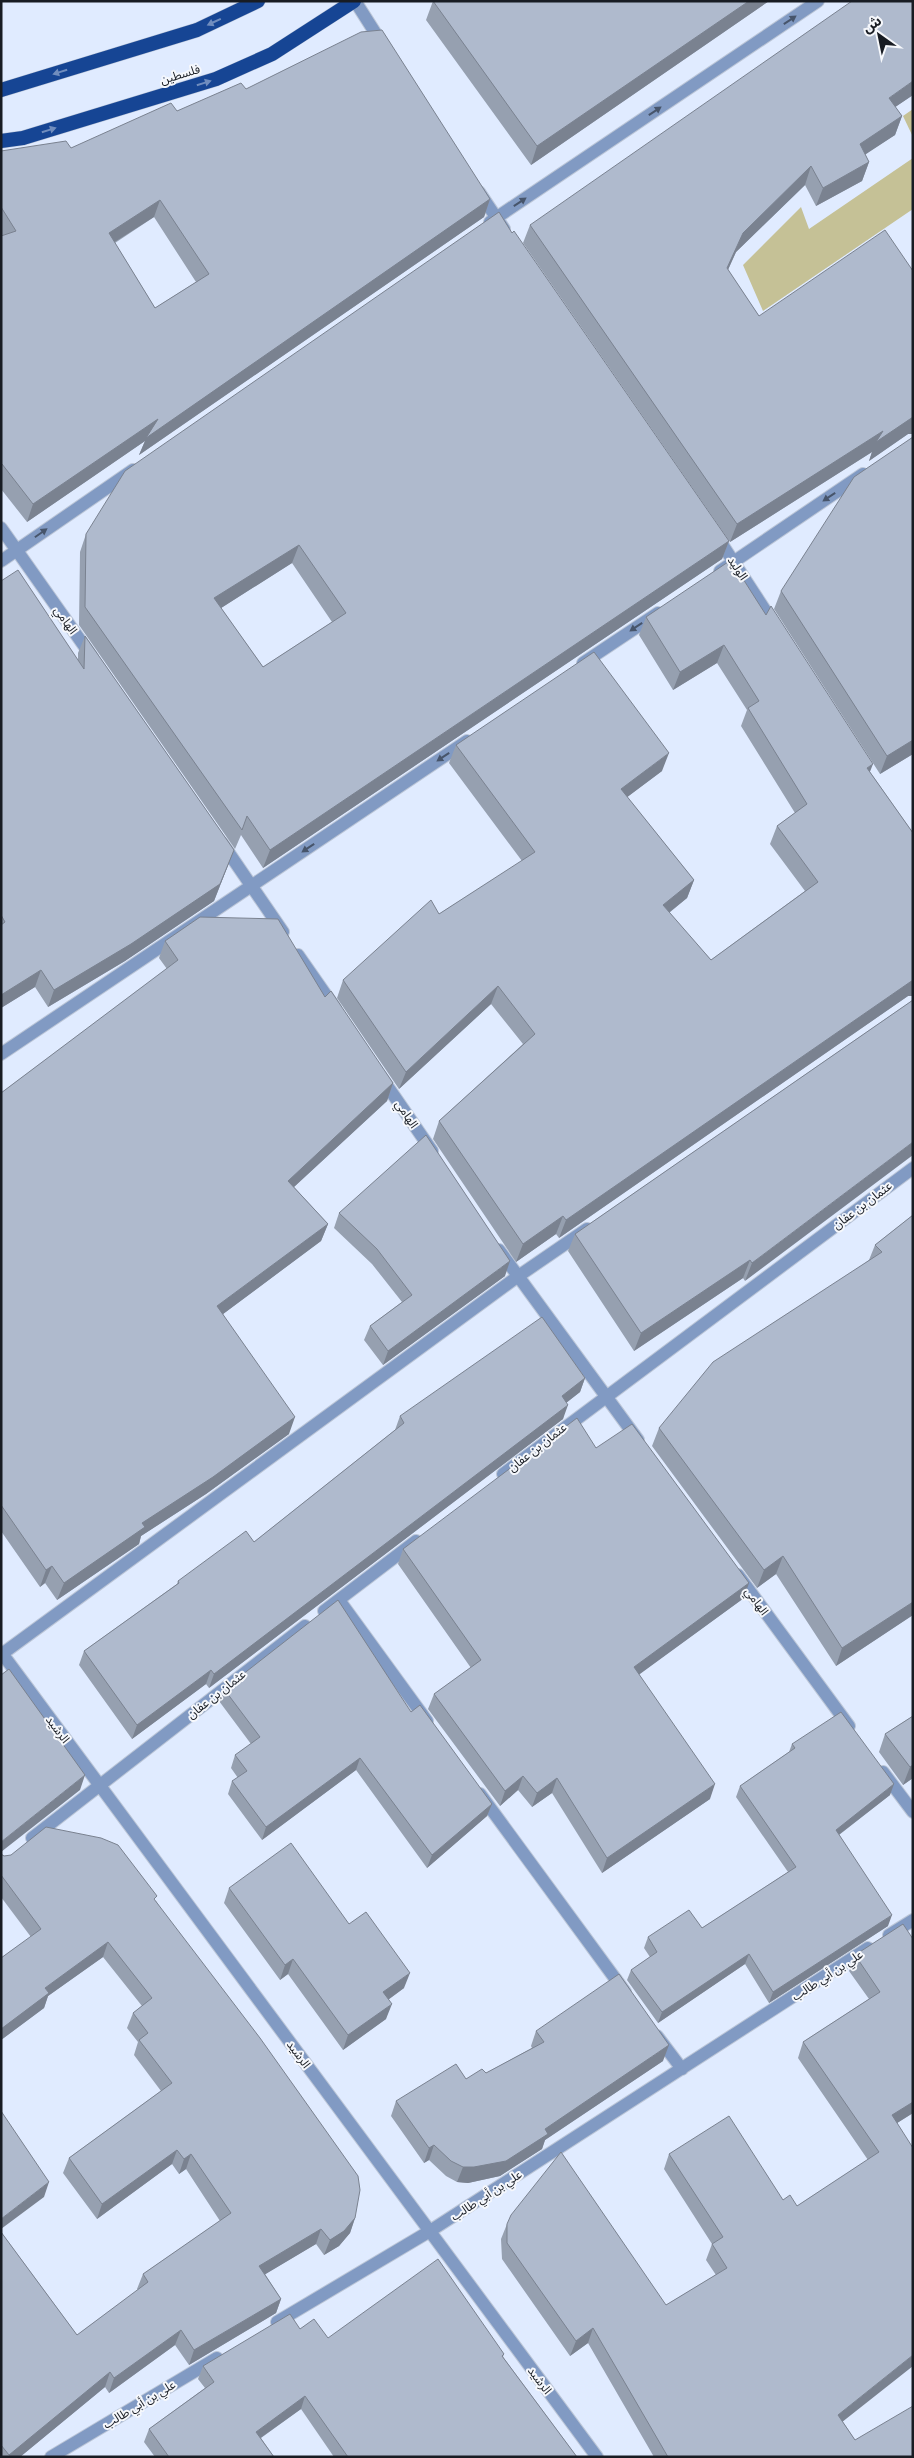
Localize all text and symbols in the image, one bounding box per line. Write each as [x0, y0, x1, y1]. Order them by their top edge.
north arrow [854, 10, 904, 60]
text: ش [859, 11, 885, 37]
one-way arrow [783, 15, 797, 25]
one-way arrow [207, 18, 221, 26]
street label: فلسطين [158, 61, 202, 87]
one-way arrow [52, 69, 67, 77]
one-way arrow [197, 78, 212, 86]
one-way arrow [648, 106, 662, 116]
one-way arrow [41, 126, 56, 134]
one-way arrow [514, 197, 527, 206]
one-way arrow [822, 493, 836, 502]
one-way arrow [35, 528, 48, 538]
street label: الوليد [725, 553, 751, 583]
street label: الهامي [49, 603, 81, 639]
one-way arrow [629, 622, 643, 632]
one-way arrow [436, 752, 450, 762]
one-way arrow [301, 843, 315, 853]
street label: الهامي [390, 1097, 422, 1133]
street label: عثمان بن عفان [829, 1178, 895, 1232]
street label: عثمان بن عفان [505, 1419, 569, 1475]
street label: الهامي [740, 1584, 772, 1620]
street label: عثمان بن عفان [184, 1666, 248, 1722]
street label: الرشيد [43, 1712, 73, 1746]
street label: علي بن أبي طالب [789, 1946, 867, 2006]
street label: الرشيد [284, 2037, 314, 2071]
street label: علي بن أبي طالب [448, 2166, 526, 2226]
street label: الرشيد [525, 2363, 555, 2397]
street label: علي بن أبي طالب [100, 2377, 179, 2434]

